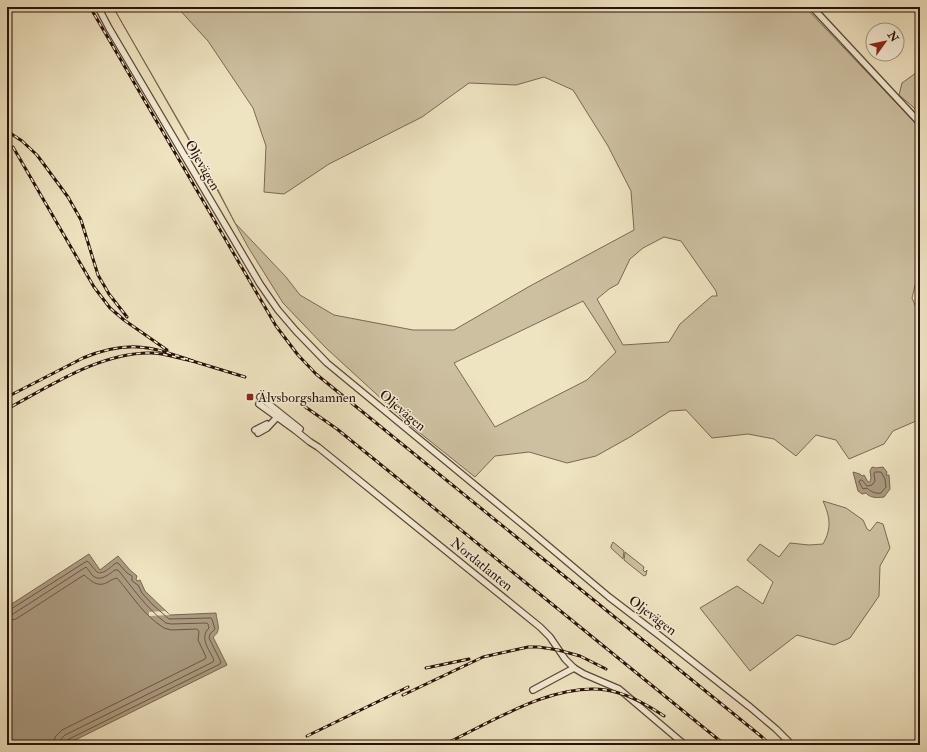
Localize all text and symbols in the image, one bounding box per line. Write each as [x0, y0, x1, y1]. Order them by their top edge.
north arrow [865, 22, 905, 62]
text: N [884, 28, 902, 45]
street label: Oljevägen [181, 137, 224, 194]
street label: Oljevägen [376, 386, 429, 435]
place label: Älvsborgshamnen [257, 389, 356, 406]
marker: Älvsborgshamnen [245, 392, 255, 402]
street label: Nordatlanten [447, 534, 516, 595]
street label: Oljevägen [625, 592, 680, 639]

